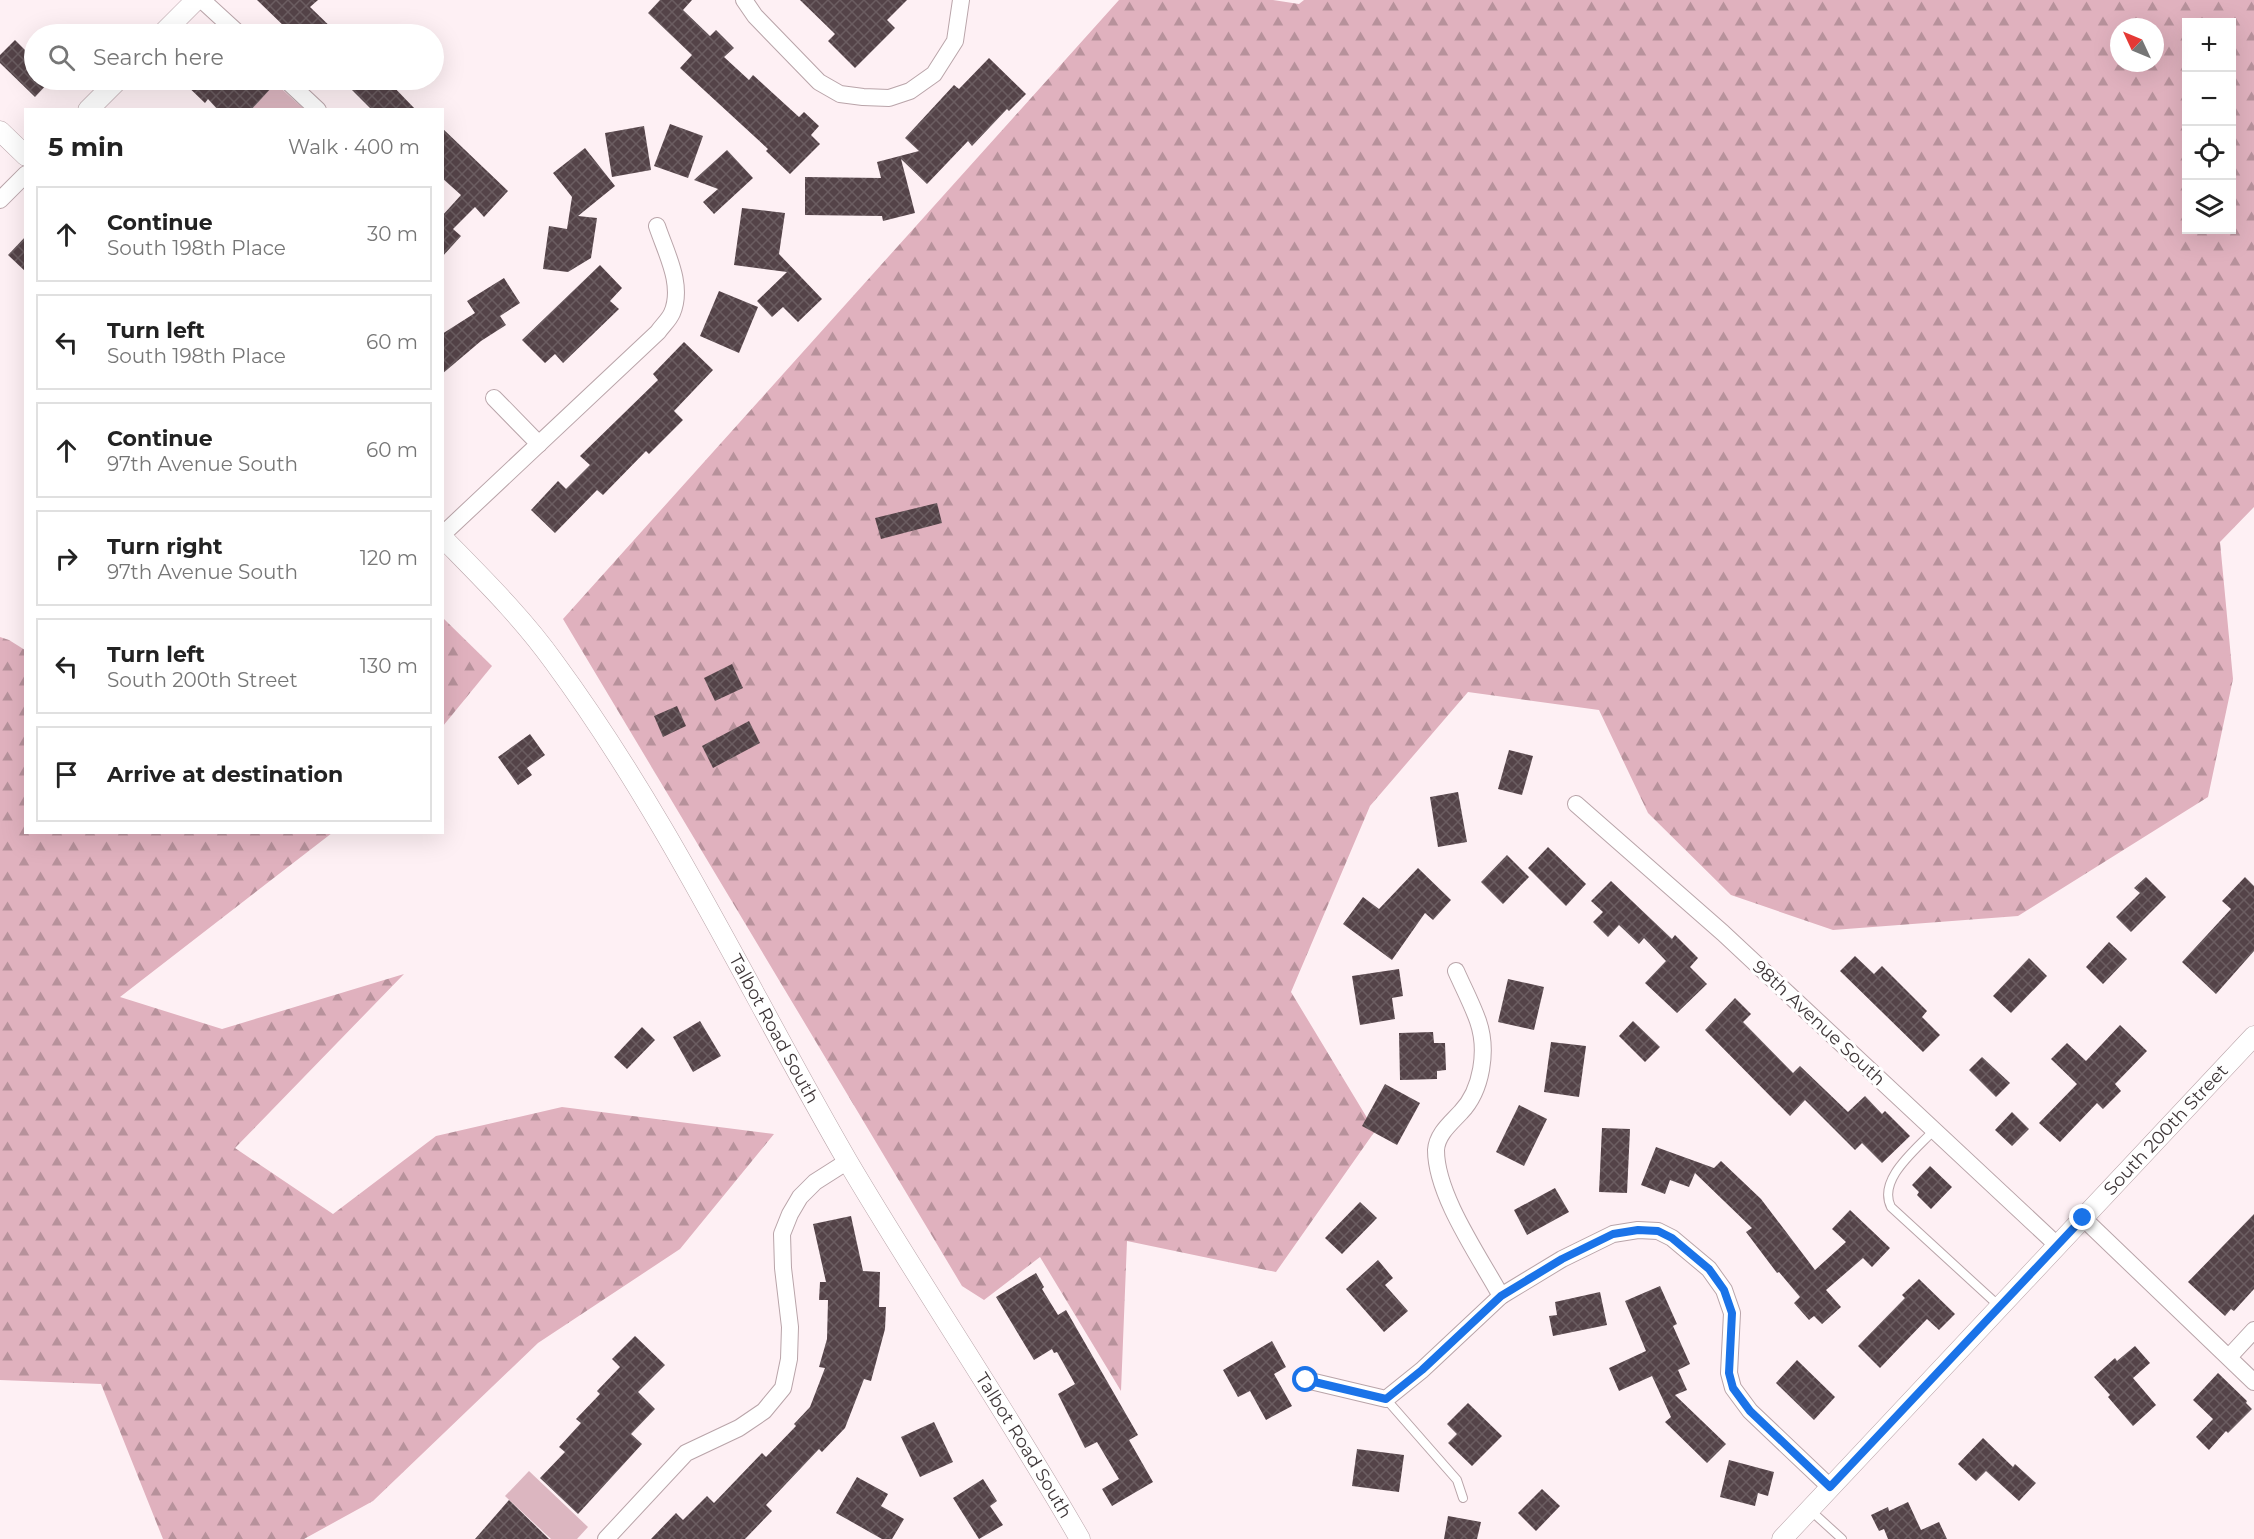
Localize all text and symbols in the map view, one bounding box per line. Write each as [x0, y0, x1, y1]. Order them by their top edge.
north arrow [2110, 18, 2164, 72]
map controls [2182, 18, 2236, 234]
button: + [2182, 18, 2236, 72]
search box [24, 24, 444, 90]
icon: search [45, 41, 78, 74]
text: Search here [93, 44, 224, 71]
button: − [2182, 72, 2236, 126]
button: locate [2182, 126, 2236, 180]
text: 5 min [48, 131, 124, 163]
text: Walk · 400 m [288, 135, 420, 159]
button: layers [2182, 180, 2236, 234]
text: Continue [107, 209, 213, 236]
icon: ahead [50, 218, 83, 251]
text: 30 m [367, 222, 418, 246]
text: South 198th Place [107, 236, 286, 260]
text: Turn left [107, 317, 205, 344]
icon: left [50, 326, 83, 359]
text: 60 m [366, 330, 418, 354]
text: South 198th Place [107, 344, 286, 368]
text: Continue [107, 425, 213, 452]
icon: ahead [50, 434, 83, 467]
text: 60 m [366, 438, 418, 462]
text: 97th Avenue South [107, 452, 298, 476]
text: Turn right [107, 533, 222, 560]
icon: right [50, 542, 83, 575]
text: 120 m [360, 546, 418, 570]
text: 97th Avenue South [107, 560, 298, 584]
text: Turn left [107, 641, 205, 668]
icon: left [50, 650, 83, 683]
text: 130 m [360, 654, 418, 678]
text: South 200th Street [107, 668, 298, 692]
icon: arrive [50, 758, 83, 791]
text: Arrive at destination [107, 761, 343, 788]
street label: Talbot Road South [724, 950, 823, 1107]
street label: 98th Avenue South [1748, 956, 1890, 1090]
street label: South 200th Street [2099, 1060, 2233, 1200]
route end [2069, 1204, 2095, 1230]
route start [1292, 1366, 1318, 1392]
street label: Talbot Road South [971, 1369, 1077, 1522]

